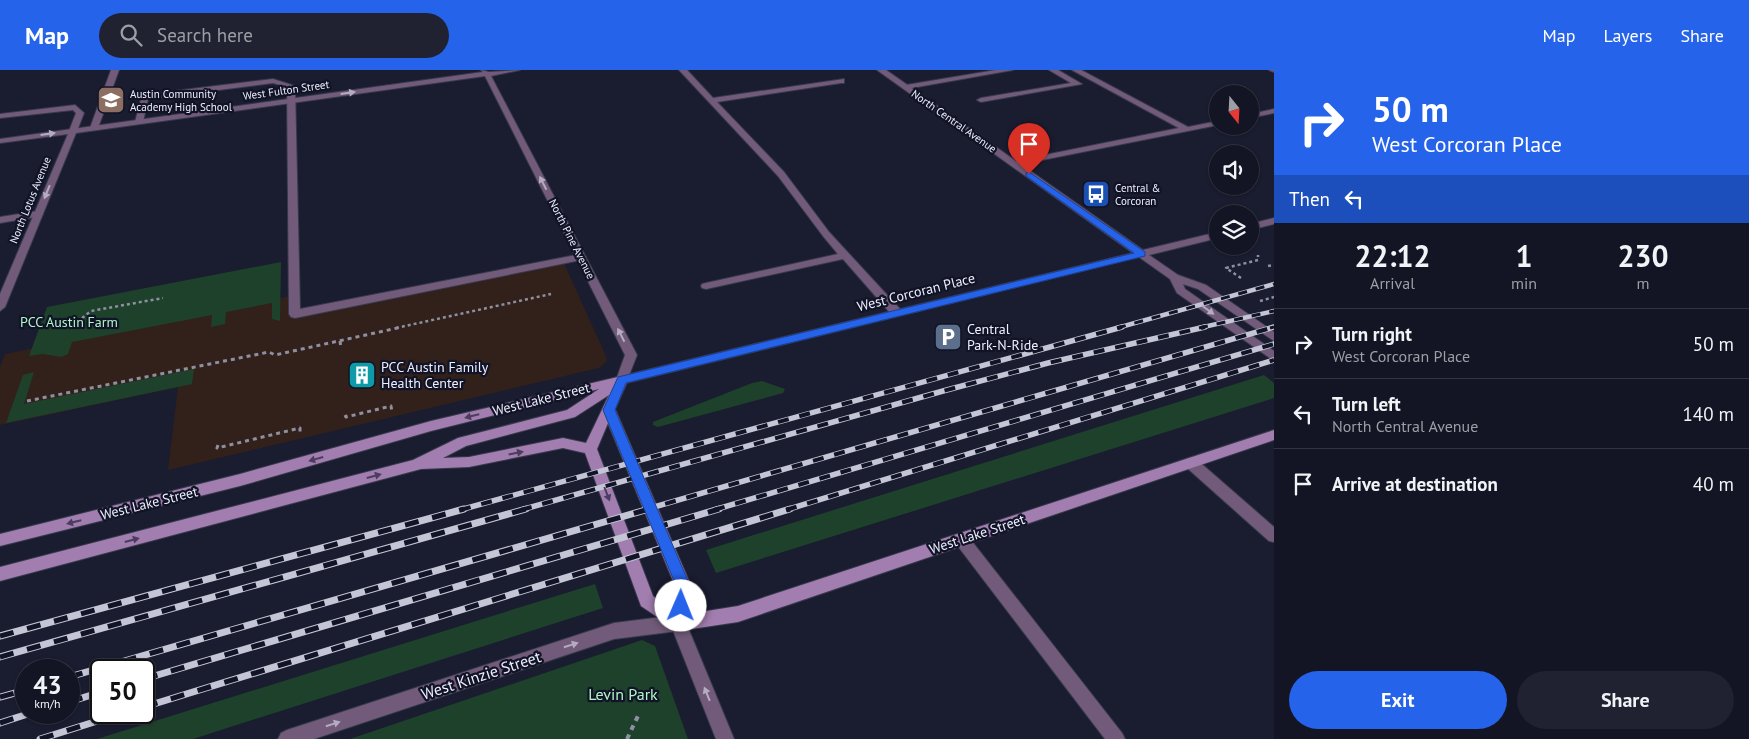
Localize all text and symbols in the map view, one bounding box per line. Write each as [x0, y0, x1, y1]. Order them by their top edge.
search box [99, 13, 449, 58]
text: Map [25, 20, 69, 51]
icon: search [117, 21, 145, 49]
text: Search here [157, 23, 253, 47]
text: Map [1543, 24, 1575, 47]
text: Layers [1603, 24, 1652, 47]
text: Share [1680, 24, 1724, 47]
street label: West Fulton Street [242, 77, 330, 103]
school or university icon: Austin Community Academy High School [96, 85, 126, 115]
north arrow [1209, 85, 1259, 135]
map controls [1209, 85, 1259, 255]
street label: North Central Avenue [909, 86, 1000, 156]
text: 50 m [1372, 86, 1449, 132]
place label: Austin Community Academy High School [130, 87, 233, 114]
one-way arrow [340, 89, 356, 97]
icon: right [1289, 90, 1354, 155]
pin [1008, 123, 1050, 174]
one-way arrow [41, 130, 57, 138]
icon: arrive [1015, 130, 1043, 158]
text: West Corcoran Place [1372, 130, 1562, 158]
button: sound [1209, 145, 1259, 195]
street label: North Lotus Avenue [6, 154, 54, 245]
one-way arrow [539, 175, 547, 190]
bus stop icon: Central & Corcoran [1081, 179, 1111, 209]
place label: Central & Corcoran [1115, 181, 1161, 208]
one-way arrow [43, 185, 51, 199]
icon: left [1340, 185, 1368, 213]
text: Then [1289, 187, 1330, 211]
street label: North Pine Avenue [546, 197, 598, 282]
button: layers [1209, 205, 1259, 255]
text: 22:12 [1354, 236, 1431, 275]
text: 1 [1516, 236, 1533, 275]
text: 230 [1617, 236, 1669, 275]
street label: West Corcoran Place [855, 269, 977, 315]
text: Arrival [1370, 273, 1415, 293]
text: min [1511, 273, 1537, 293]
text: m [1637, 273, 1650, 293]
one-way arrow [1201, 305, 1215, 315]
park label: PCC Austin Farm [20, 313, 118, 331]
place label: Central Park-N-Ride [967, 320, 1038, 354]
parking icon: Central Park-N-Ride [933, 322, 963, 352]
text: Turn right [1332, 322, 1412, 346]
one-way arrow [617, 328, 625, 342]
icon: right [1289, 330, 1317, 358]
text: 50 m [1693, 332, 1734, 356]
text: West Corcoran Place [1332, 346, 1470, 366]
place label: PCC Austin Family Health Center [381, 358, 489, 392]
building icon: PCC Austin Family Health Center [347, 360, 377, 390]
street label: West Lake Street [491, 378, 592, 420]
text: Turn left [1332, 392, 1401, 416]
icon: left [1289, 400, 1317, 428]
text: 140 m [1682, 402, 1734, 426]
one-way arrow [465, 412, 480, 420]
text: North Central Avenue [1332, 416, 1478, 436]
one-way arrow [509, 448, 525, 456]
one-way arrow [308, 455, 323, 463]
icon: arrive [1289, 470, 1317, 498]
one-way arrow [366, 472, 381, 480]
text: Arrive at destination [1332, 472, 1498, 496]
text: 40 m [1693, 472, 1734, 496]
street label: West Lake Street [99, 482, 200, 524]
one-way arrow [603, 487, 611, 502]
street label: West Lake Street [927, 510, 1027, 558]
one-way arrow [66, 518, 81, 526]
one-way arrow [124, 535, 139, 543]
position arrow [654, 579, 706, 631]
one-way arrow [563, 641, 578, 649]
street label: West Kinzie Street [419, 646, 544, 704]
speed limit sign: 50 [90, 659, 155, 724]
text: 43 [33, 669, 62, 701]
button: Exit [1289, 671, 1507, 729]
button: Share [1517, 671, 1734, 729]
park label: Levin Park [588, 684, 658, 704]
one-way arrow [703, 686, 711, 701]
text: km/h [34, 696, 61, 711]
one-way arrow [326, 719, 341, 727]

